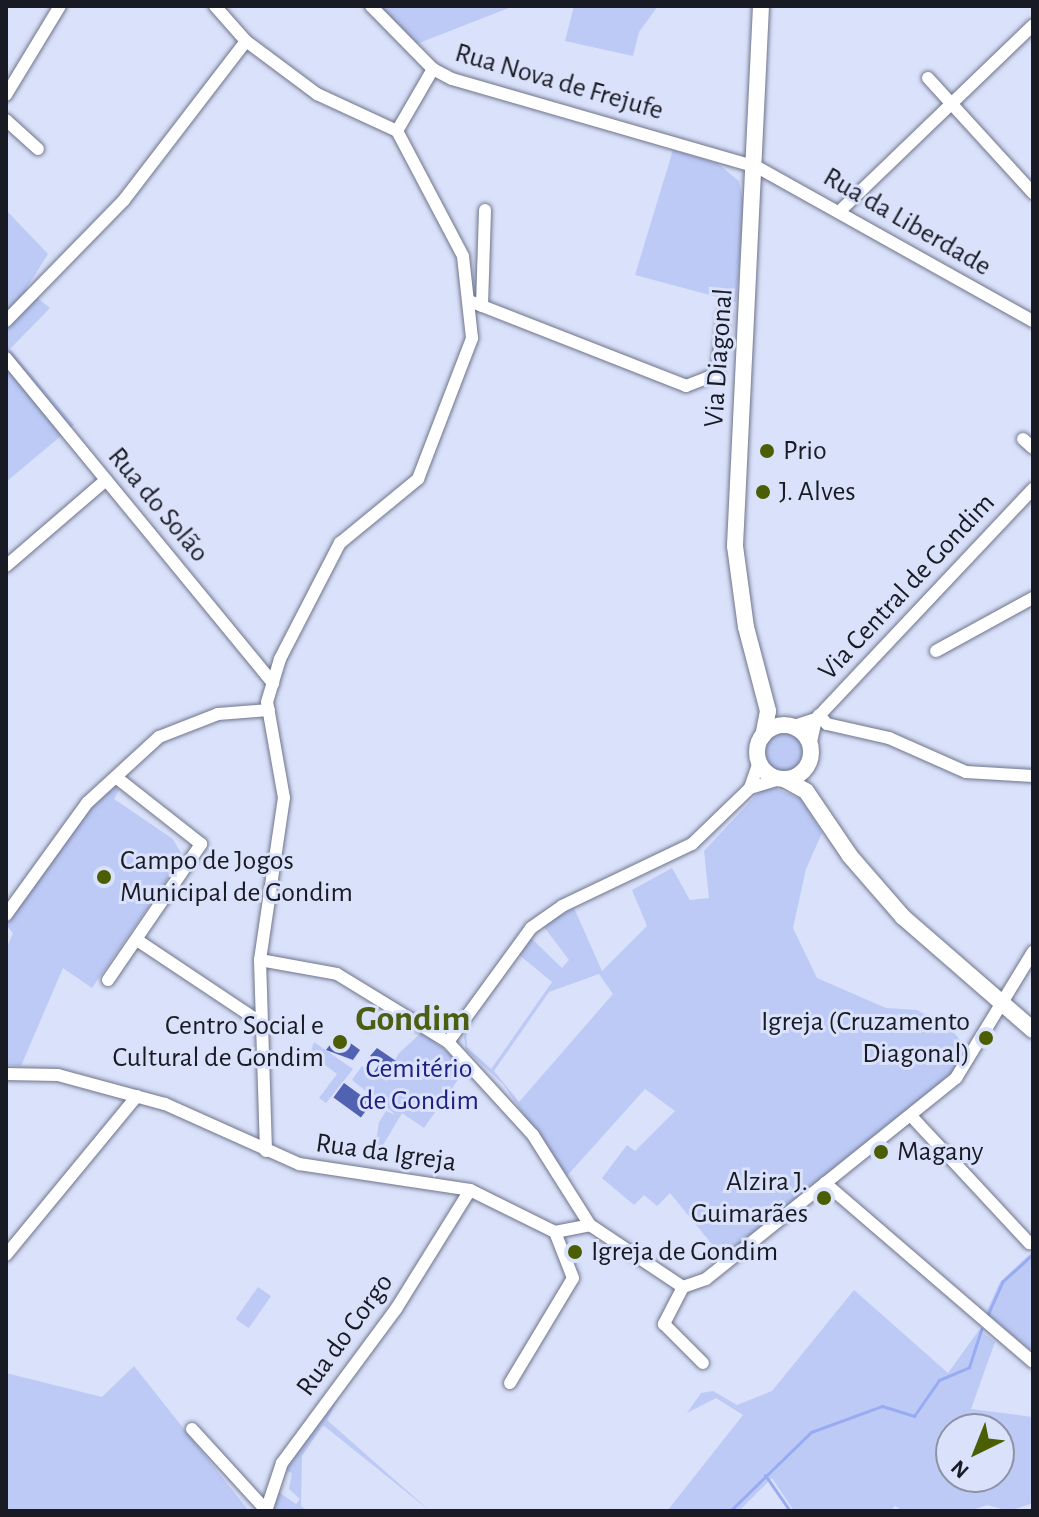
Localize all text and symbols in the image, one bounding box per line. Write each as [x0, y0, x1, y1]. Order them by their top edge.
street label: Rua Nova de Frejufe [451, 36, 667, 128]
street label: Rua da Liberdade [817, 160, 997, 284]
street label: Via Diagonal [697, 287, 741, 429]
place label: Prio [783, 434, 827, 468]
street label: Rua do Solão [100, 441, 216, 569]
marker: Prio [758, 442, 776, 460]
place label: J. Alves [779, 475, 856, 509]
marker: J. Alves [754, 483, 772, 501]
street label: Via Central de Gondim [812, 486, 1002, 688]
place label: Campo de Jogos Municipal de Gondim [120, 844, 353, 910]
marker: Campo de Jogos Municipal de Gondim [95, 868, 113, 886]
district label: Gondim [356, 998, 470, 1042]
place label: Igreja (Cruzamento Diagonal) [761, 1005, 970, 1071]
place label: Centro Social e Cultural de Gondim [113, 1009, 324, 1075]
marker: Igreja (Cruzamento Diagonal) [977, 1029, 995, 1047]
marker: Centro Social e Cultural de Gondim [331, 1033, 349, 1051]
park label: Cemitério de Gondim [359, 1052, 479, 1118]
street label: Rua da Igreja [314, 1127, 458, 1179]
place label: Magany [897, 1135, 984, 1169]
marker: Magany [872, 1143, 890, 1161]
place label: Alzira J. Guimarães [691, 1165, 808, 1231]
marker: Alzira J. Guimarães [815, 1189, 833, 1207]
place label: Igreja de Gondim [591, 1235, 778, 1269]
marker: Igreja de Gondim [566, 1243, 584, 1261]
street label: Rua do Corgo [289, 1267, 401, 1403]
north arrow [935, 1413, 1015, 1493]
text: N [947, 1456, 973, 1482]

